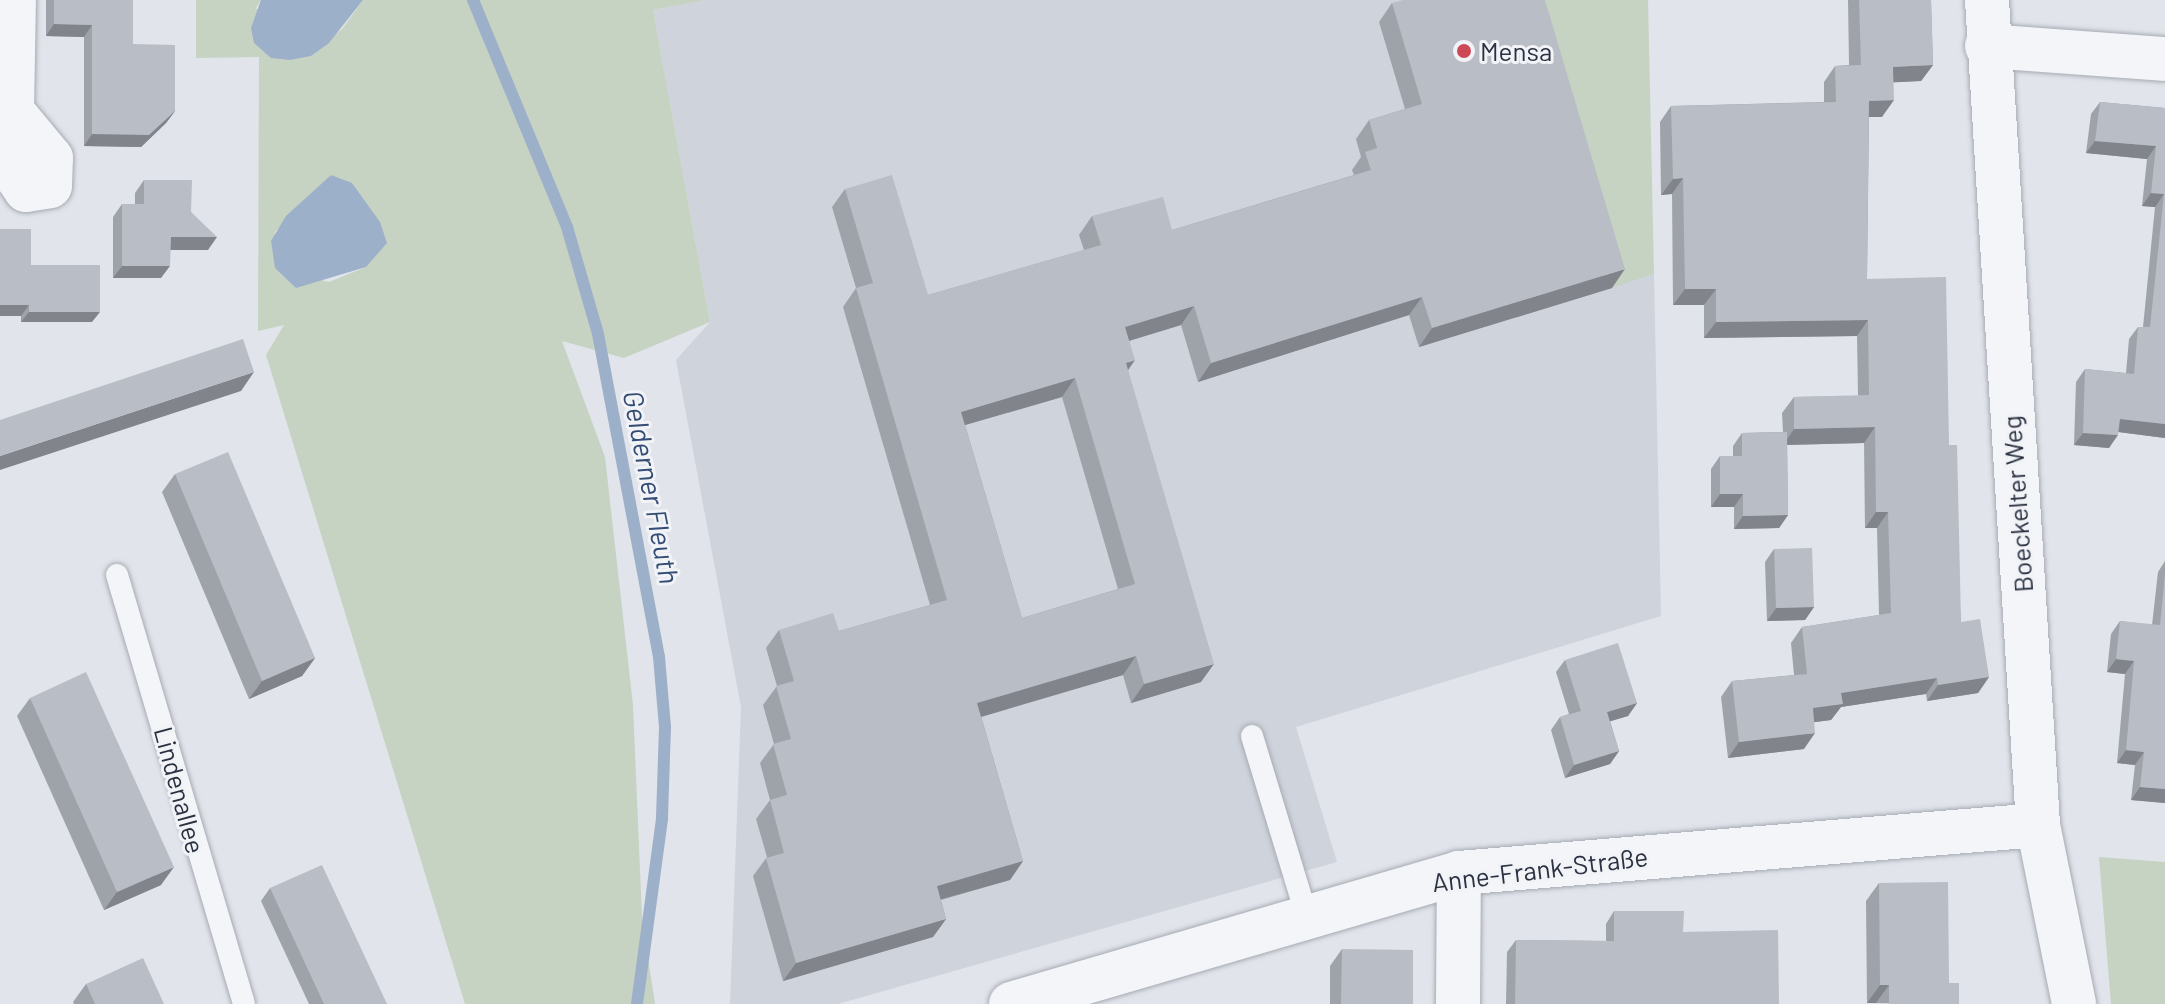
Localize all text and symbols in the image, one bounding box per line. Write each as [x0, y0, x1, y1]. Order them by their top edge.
place label: Mensa [1480, 35, 1552, 67]
marker: Mensa [1455, 42, 1473, 60]
water label: Gelderner Fleuth [617, 388, 687, 586]
street label: Boeckelter Weg [1995, 415, 2039, 593]
street label: Lindenallee [148, 723, 212, 857]
street label: Anne-Frank-Straße [1430, 840, 1650, 898]

